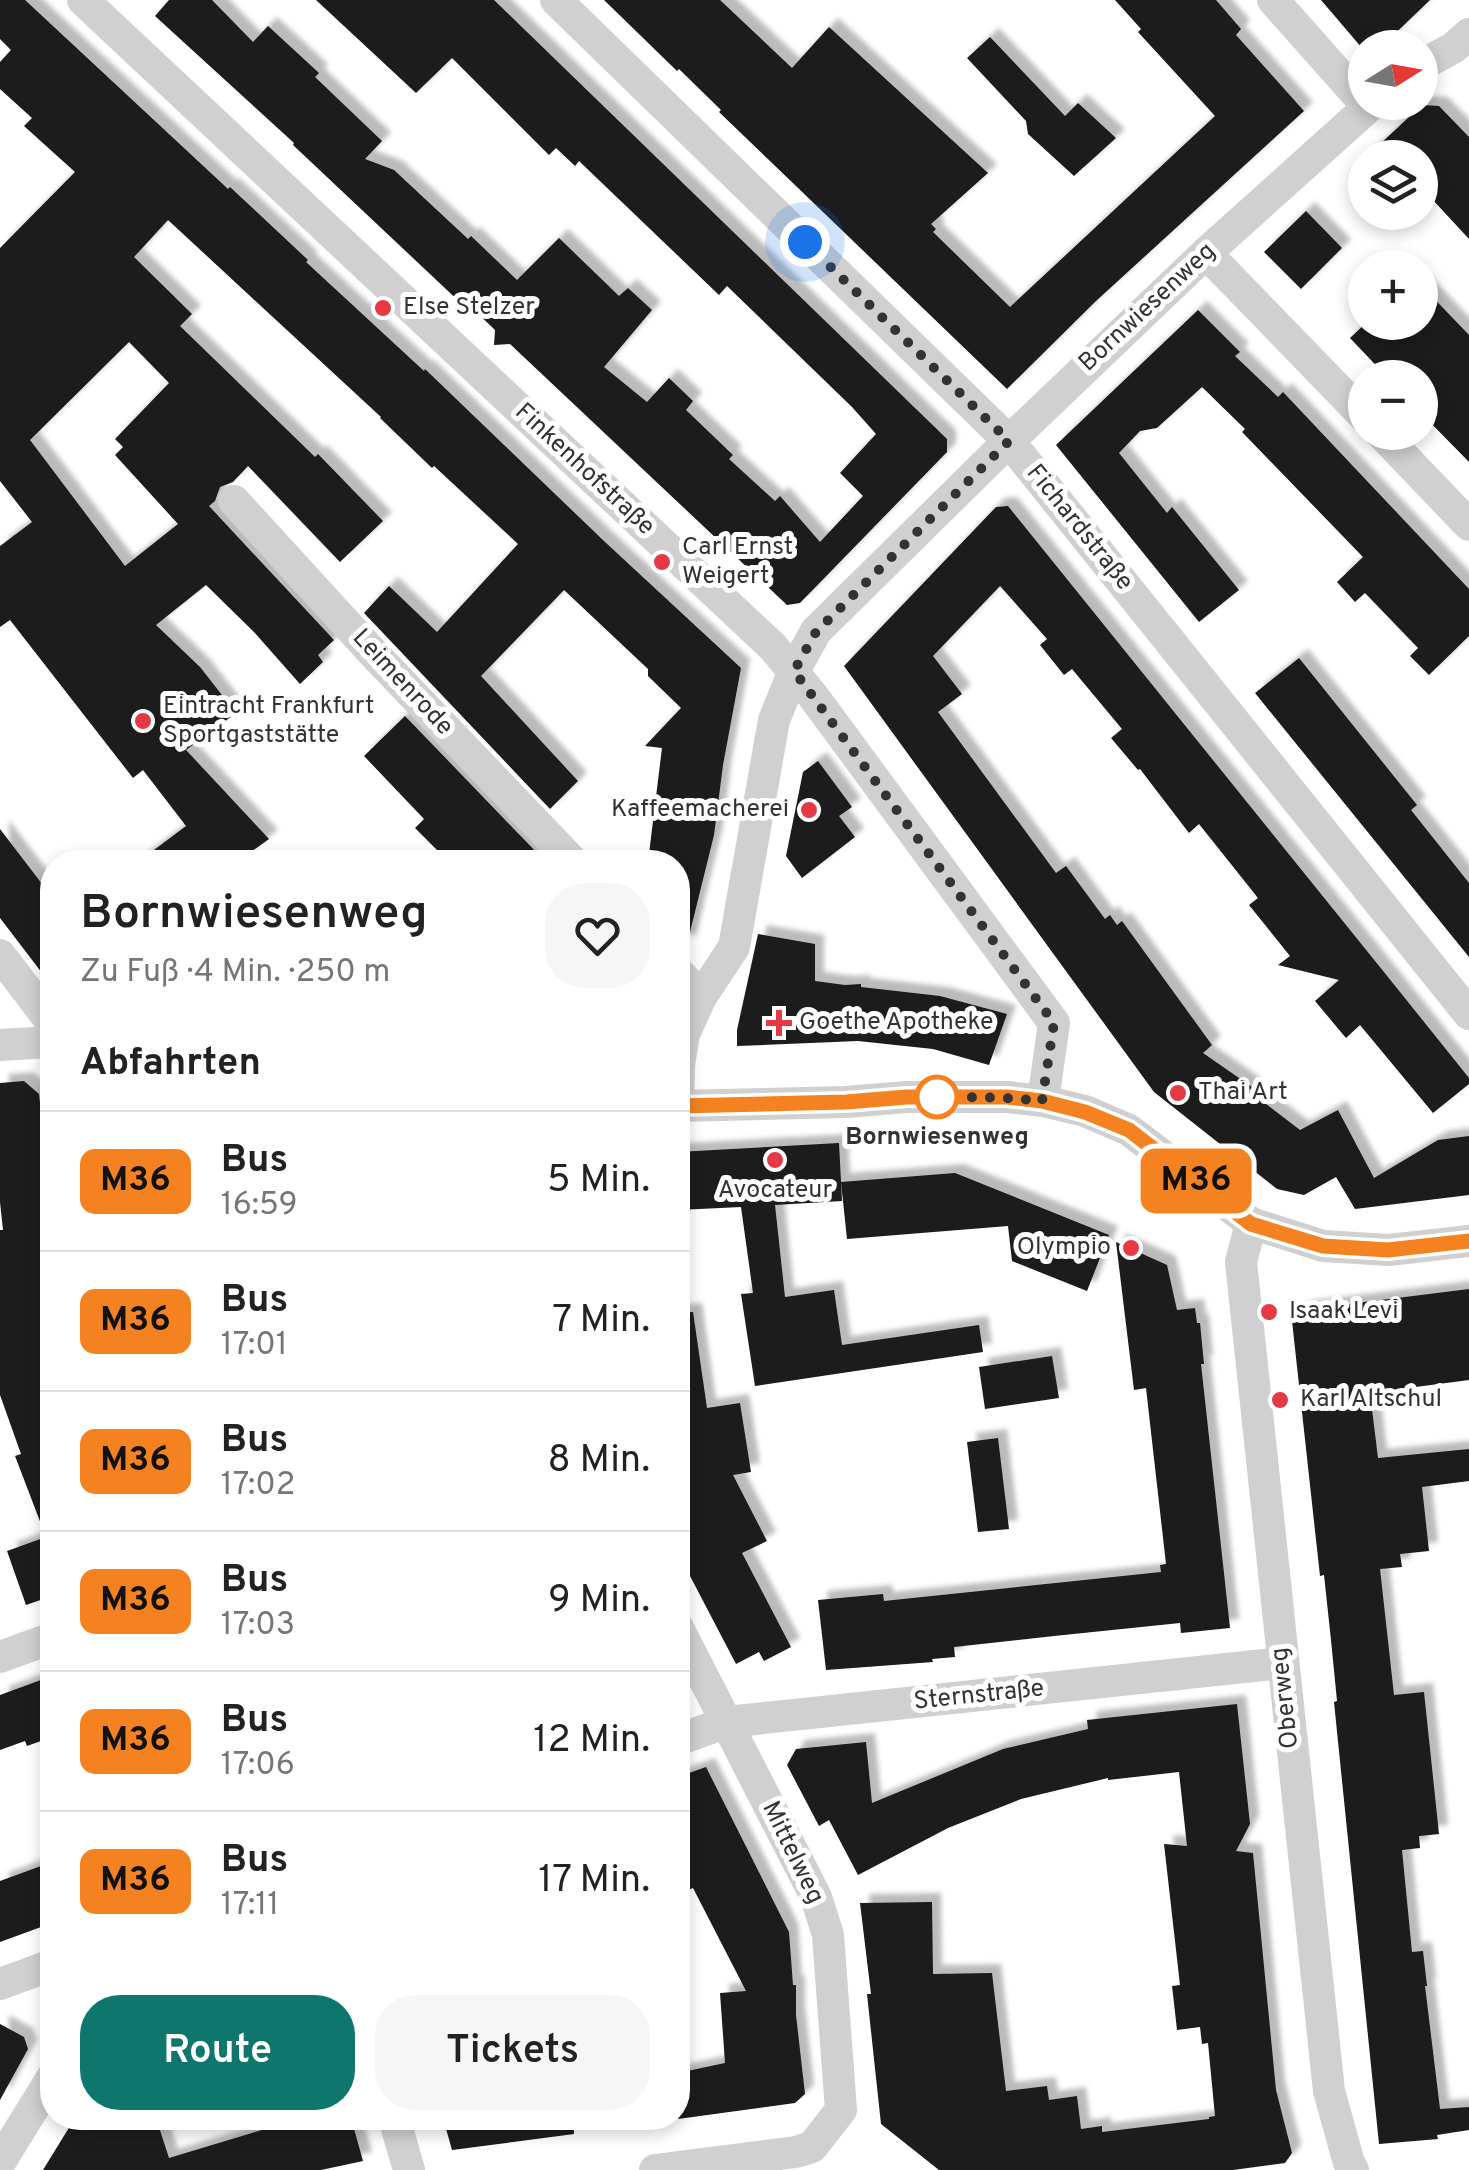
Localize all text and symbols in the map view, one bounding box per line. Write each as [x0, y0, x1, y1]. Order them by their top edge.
north arrow [1348, 30, 1438, 120]
map controls [1348, 30, 1438, 450]
button: layers [1348, 140, 1438, 230]
your location [780, 217, 830, 267]
street label: Bornwiesenweg [1073, 236, 1223, 380]
button: + [1348, 250, 1438, 340]
place label: Else Stelzer [403, 292, 535, 324]
marker: Else Stelzer [372, 297, 394, 319]
button: − [1348, 360, 1438, 450]
street label: Finkenhofstraße [507, 397, 661, 543]
street label: Fichardstraße [1018, 458, 1140, 598]
place label: Carl Ernst Weigert [682, 532, 793, 593]
marker: Carl Ernst Weigert [651, 551, 673, 573]
street label: Leimenrode [344, 623, 460, 743]
place label: Eintracht Frankfurt Sportgaststätte [163, 691, 374, 752]
marker: Eintracht Frankfurt Sportgaststätte [132, 710, 154, 732]
place label: Kaffeemacherei [611, 794, 789, 826]
marker: Kaffeemacherei [798, 799, 820, 821]
button: heart [545, 883, 650, 988]
text: Bornwiesenweg [80, 885, 428, 945]
text: Zu Fuß · 4 Min. · 250 m [80, 953, 390, 993]
place label: Goethe Apotheke [799, 1007, 994, 1039]
marker: Goethe Apotheke [768, 1012, 790, 1034]
text: Abfahrten [80, 1040, 261, 1089]
marker: Bornwiesenweg [916, 1076, 958, 1118]
place label: Thai Art [1198, 1077, 1288, 1109]
marker: Thai Art [1167, 1082, 1189, 1104]
place label: Bornwiesenweg [845, 1122, 1029, 1154]
text: Bus [221, 1137, 288, 1186]
line badge: M36 [1138, 1148, 1254, 1214]
marker: Avocateur [764, 1149, 786, 1171]
text: 5 Min. [547, 1157, 650, 1206]
text: M36 [100, 1159, 171, 1203]
text: M36 [1161, 1159, 1231, 1203]
place label: Avocateur [718, 1175, 832, 1207]
text: 16:59 [221, 1186, 298, 1226]
place label: Olympio [1017, 1232, 1111, 1264]
marker: Olympio [1120, 1237, 1142, 1259]
text: Bus [221, 1277, 288, 1326]
place label: Isaak Levi [1289, 1296, 1399, 1328]
text: 7 Min. [552, 1297, 650, 1346]
text: M36 [100, 1299, 171, 1343]
marker: Isaak Levi [1258, 1301, 1280, 1323]
text: 17:01 [221, 1326, 288, 1366]
place label: Karl Altschul [1300, 1384, 1442, 1416]
marker: Karl Altschul [1269, 1389, 1291, 1411]
text: Bus [221, 1417, 288, 1466]
text: 8 Min. [547, 1437, 650, 1486]
text: M36 [100, 1439, 171, 1483]
text: 17:02 [221, 1466, 295, 1506]
text: Bus [221, 1557, 288, 1606]
text: 9 Min. [548, 1577, 650, 1626]
text: M36 [100, 1579, 171, 1623]
text: 17:03 [221, 1606, 295, 1646]
street label: Oberweg [1265, 1646, 1307, 1750]
street label: Sternstraße [912, 1673, 1046, 1719]
text: Bus [221, 1697, 288, 1746]
text: 12 Min. [533, 1717, 650, 1766]
text: M36 [100, 1719, 171, 1763]
text: 17:06 [221, 1746, 295, 1786]
street label: Mittelweg [753, 1796, 831, 1910]
text: Bus [221, 1837, 288, 1886]
text: 17 Min. [538, 1857, 650, 1906]
text: M36 [100, 1859, 171, 1903]
text: 17:11 [221, 1886, 279, 1926]
button: Route [80, 1995, 355, 2110]
button: Tickets [375, 1995, 650, 2110]

